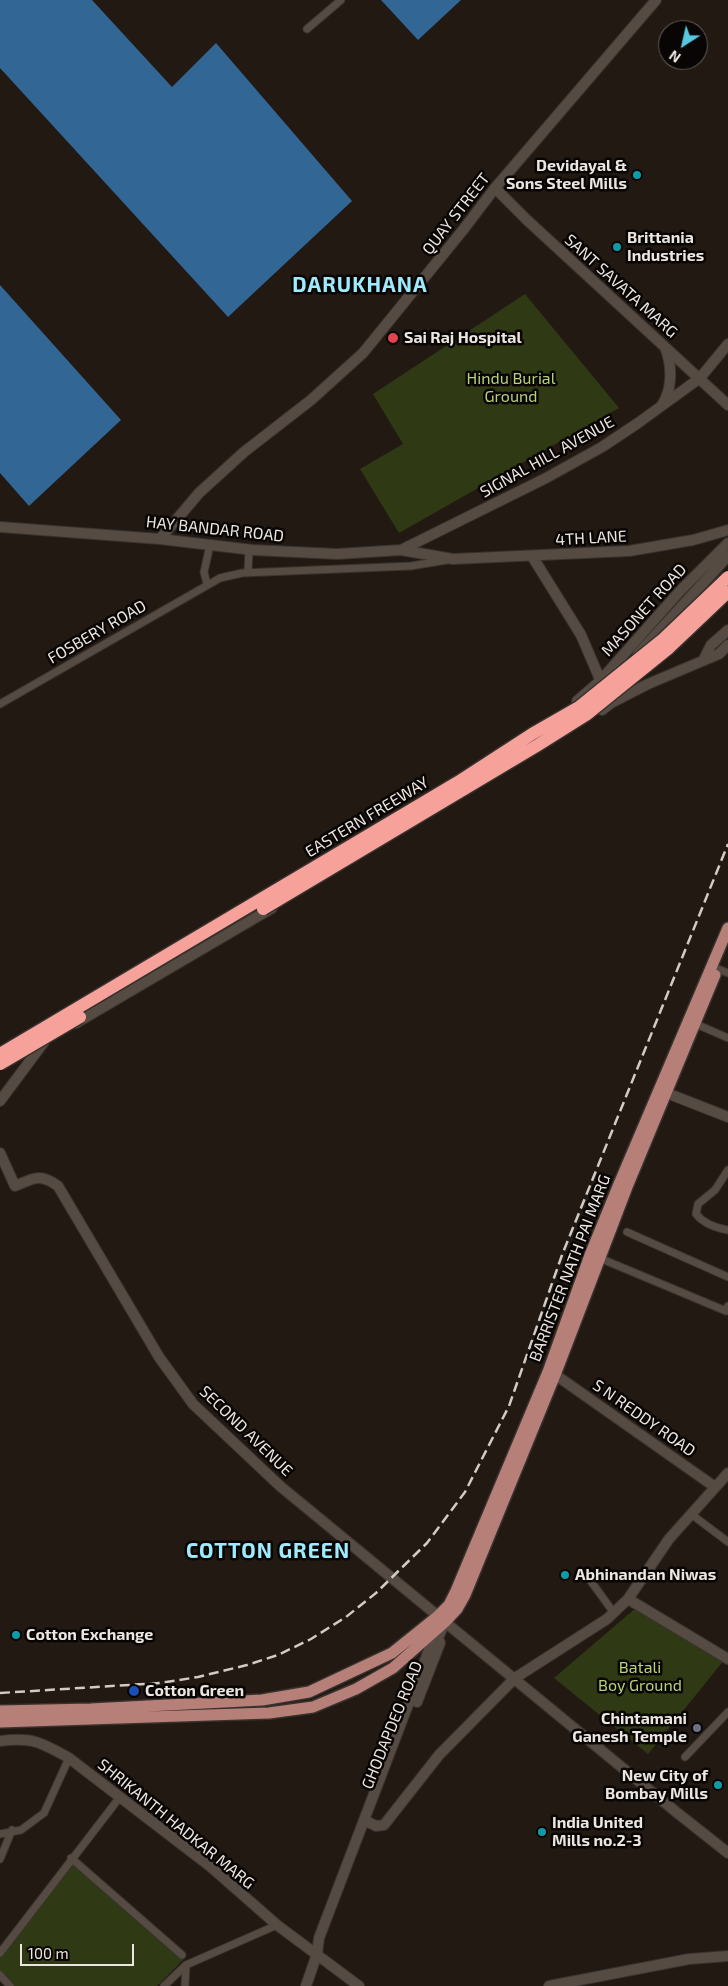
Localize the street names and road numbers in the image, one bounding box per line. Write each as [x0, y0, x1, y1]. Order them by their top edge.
street label: QUAY STREET [418, 169, 494, 259]
street label: SANT SAVATA MARG [561, 230, 681, 342]
street label: SIGNAL HILL AVENUE [477, 412, 617, 502]
street label: HAY BANDAR ROAD [145, 512, 285, 546]
street label: 4TH LANE [555, 527, 627, 549]
street label: MASONET ROAD [597, 560, 691, 660]
street label: FOSBERY ROAD [44, 596, 150, 668]
street label: EASTERN FREEWAY [302, 773, 432, 861]
street label: BARRISTER NATH PAI MARG [525, 1172, 615, 1364]
street label: S N REDDY ROAD [589, 1375, 699, 1461]
street label: SECOND AVENUE [195, 1382, 297, 1480]
street label: GHODAPDEO ROAD [358, 1658, 426, 1792]
street label: SHRIKANTH HADKAR MARG [94, 1755, 258, 1893]

